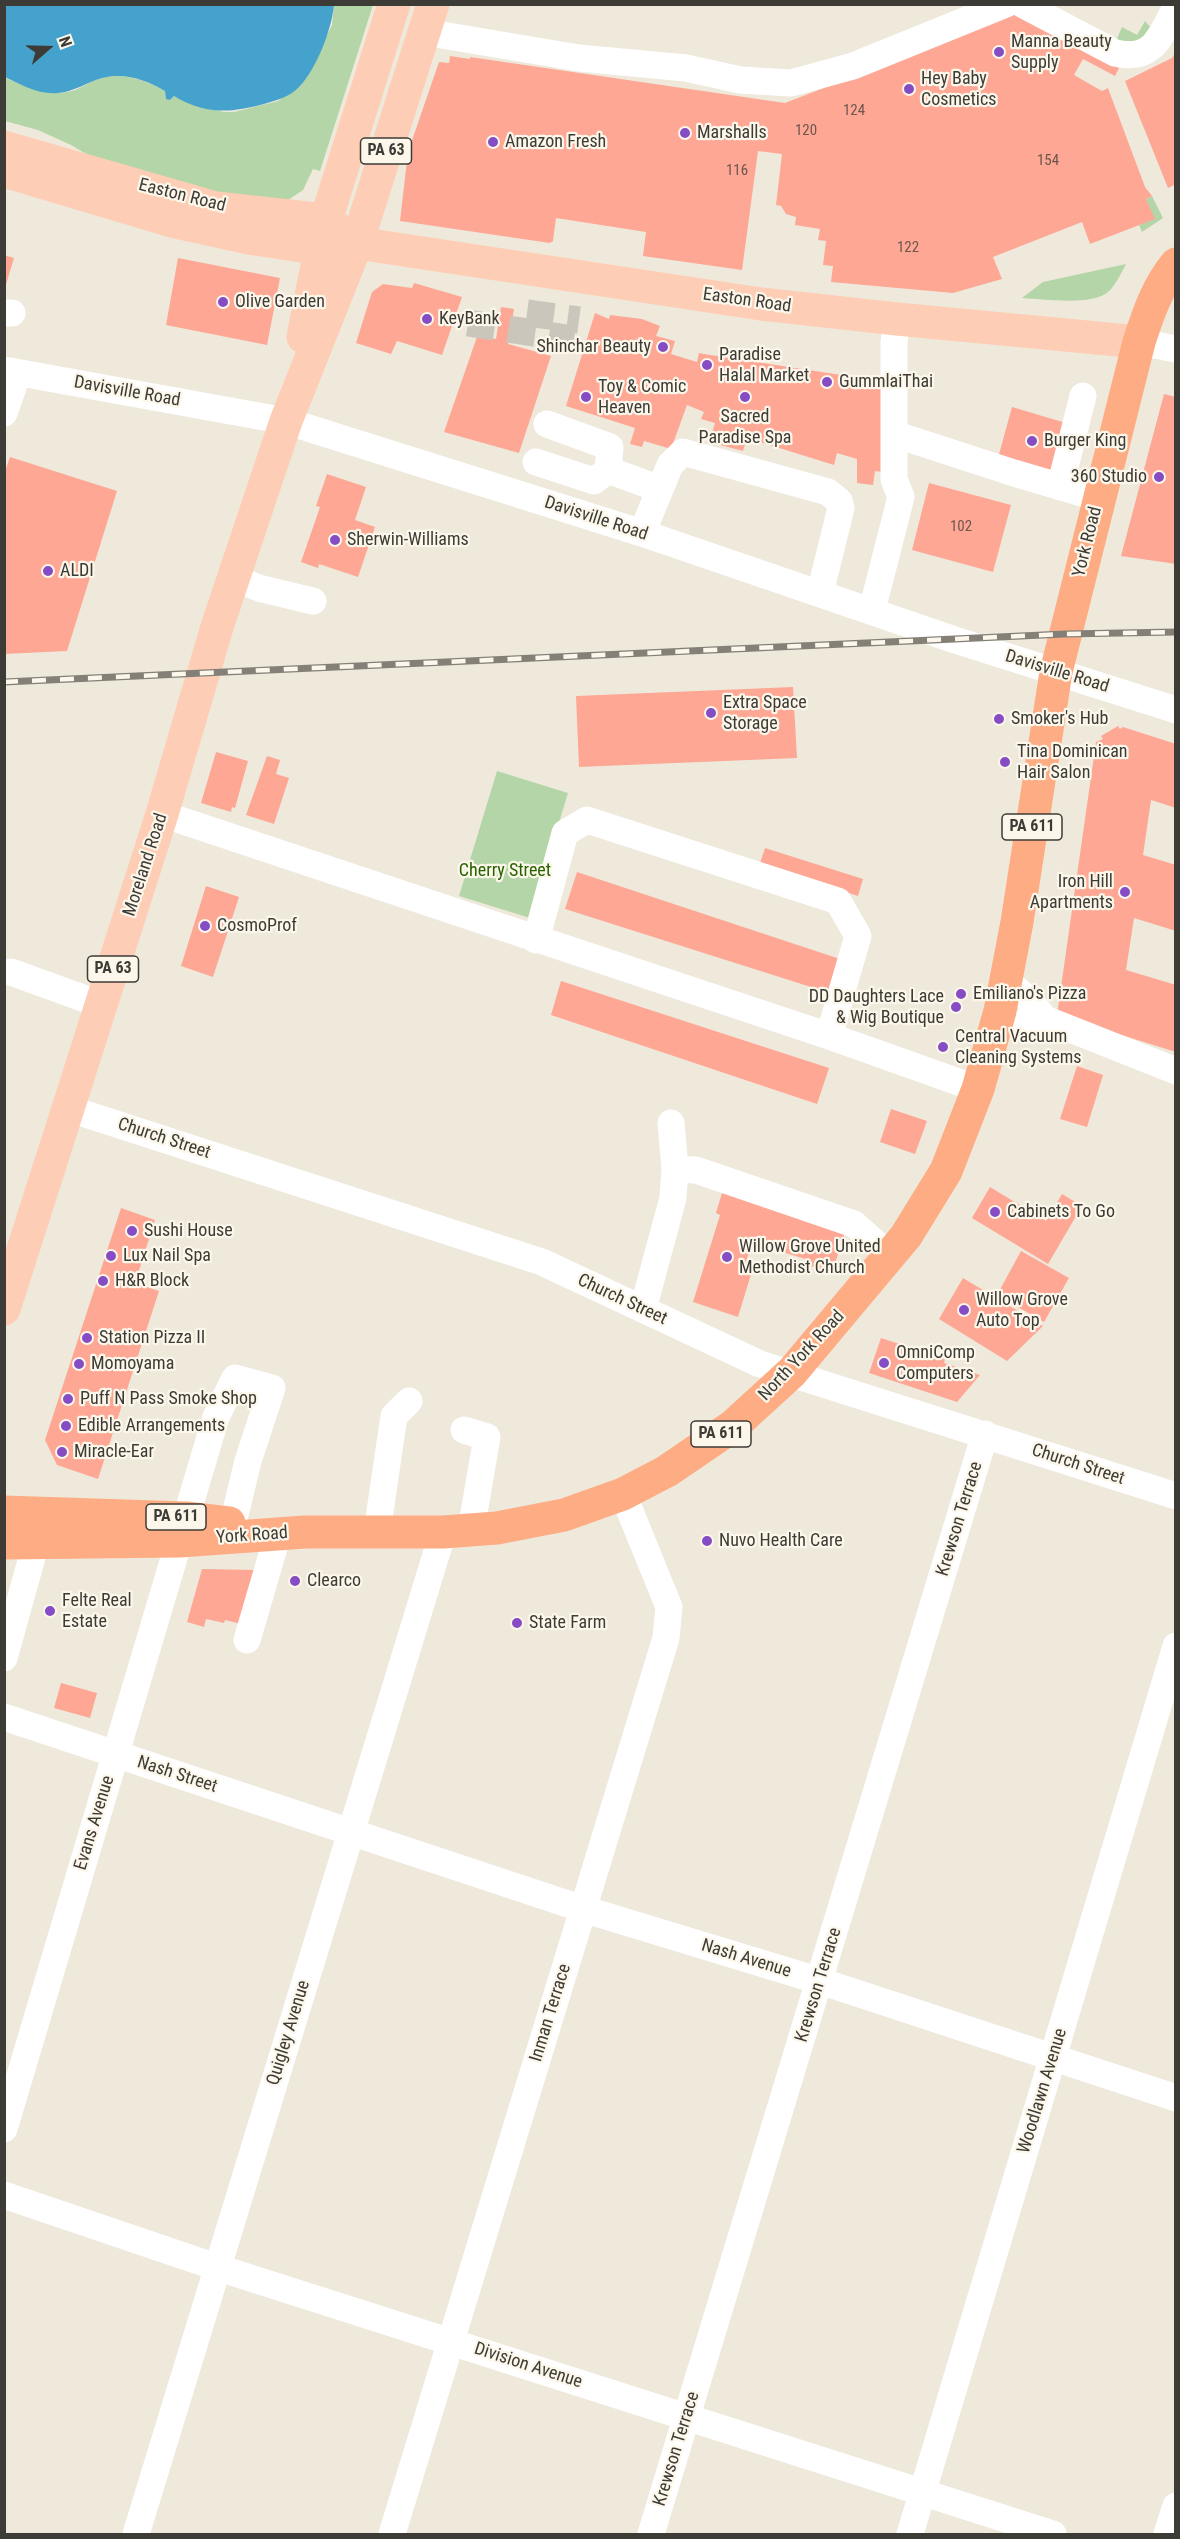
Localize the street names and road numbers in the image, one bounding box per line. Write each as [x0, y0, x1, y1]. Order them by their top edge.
road number: PA 63 [360, 138, 412, 164]
street label: Easton Road [136, 175, 228, 217]
street label: Easton Road [701, 284, 793, 318]
street label: Davisville Road [72, 372, 182, 412]
street label: Davisville Road [541, 492, 651, 546]
street label: York Road [1069, 505, 1107, 579]
street label: Davisville Road [1002, 646, 1112, 698]
street label: Moreland Road [119, 811, 173, 919]
road number: PA 611 [1002, 814, 1062, 840]
road number: PA 63 [88, 956, 138, 982]
street label: Church Street [115, 1114, 213, 1164]
street label: Church Street [574, 1270, 670, 1330]
street label: North York Road [755, 1306, 849, 1406]
road number: PA 611 [691, 1421, 751, 1447]
street label: Church Street [1029, 1440, 1127, 1490]
street label: Krewson Terrace [932, 1459, 988, 1579]
road number: PA 611 [146, 1504, 206, 1530]
street label: York Road [215, 1523, 289, 1549]
street label: Nash Street [134, 1752, 220, 1798]
street label: Evans Avenue [70, 1773, 120, 1873]
street label: Krewson Terrace [791, 1925, 847, 2045]
street label: Nash Avenue [699, 1935, 793, 1983]
street label: Inman Terrace [526, 1961, 576, 2065]
street label: Quigley Avenue [263, 1978, 315, 2088]
street label: Woodlawn Avenue [1014, 2026, 1072, 2156]
street label: Division Avenue [471, 2338, 585, 2394]
street label: Krewson Terrace [649, 2389, 705, 2509]

